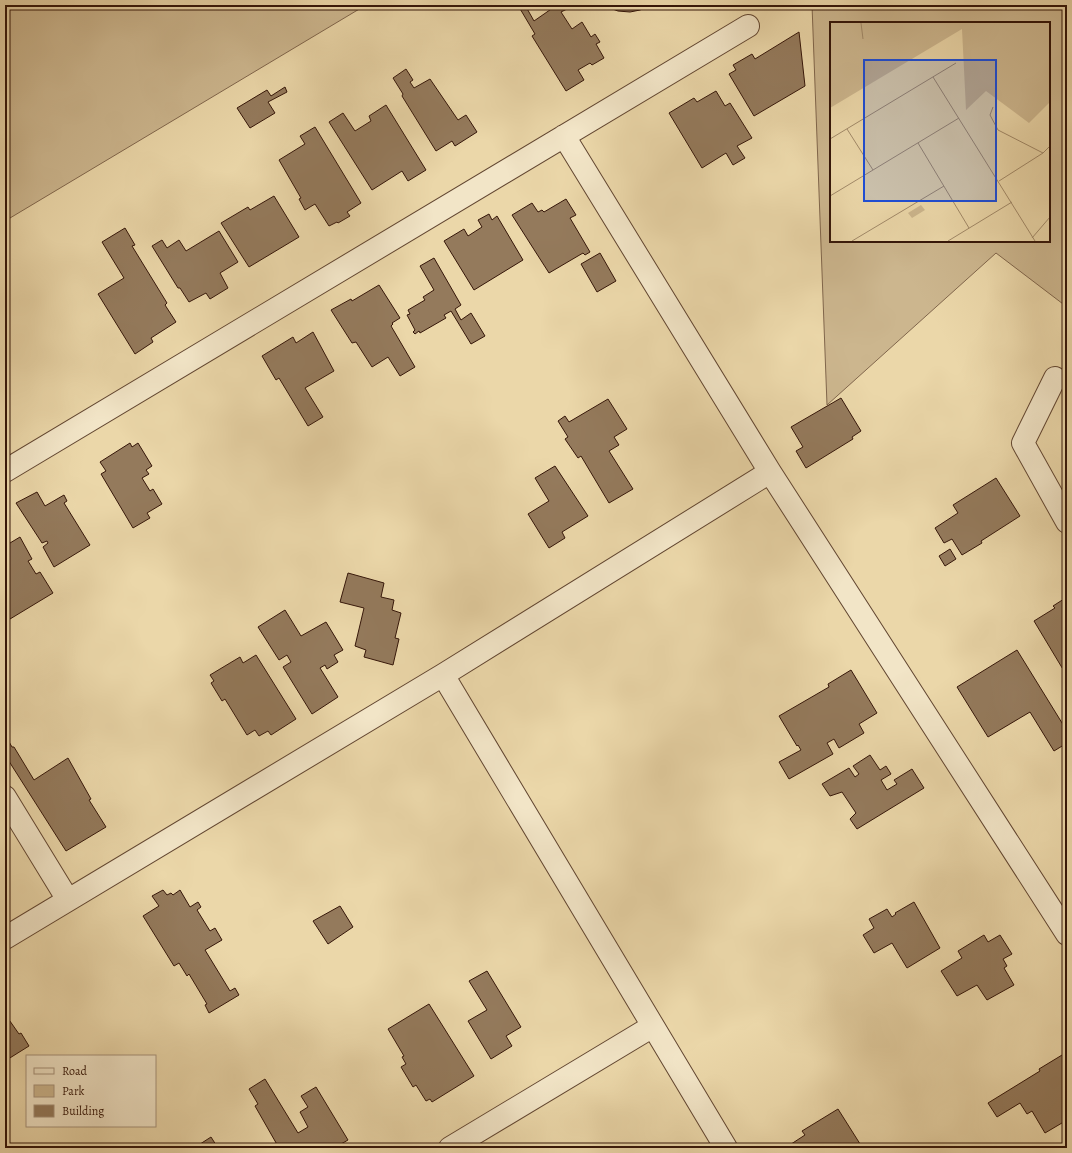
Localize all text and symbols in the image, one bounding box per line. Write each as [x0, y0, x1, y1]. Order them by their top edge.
inset map [830, 22, 1050, 242]
legend [26, 1055, 156, 1127]
text: Road [62, 1063, 88, 1079]
text: Park [62, 1083, 85, 1099]
text: Building [62, 1103, 104, 1119]

